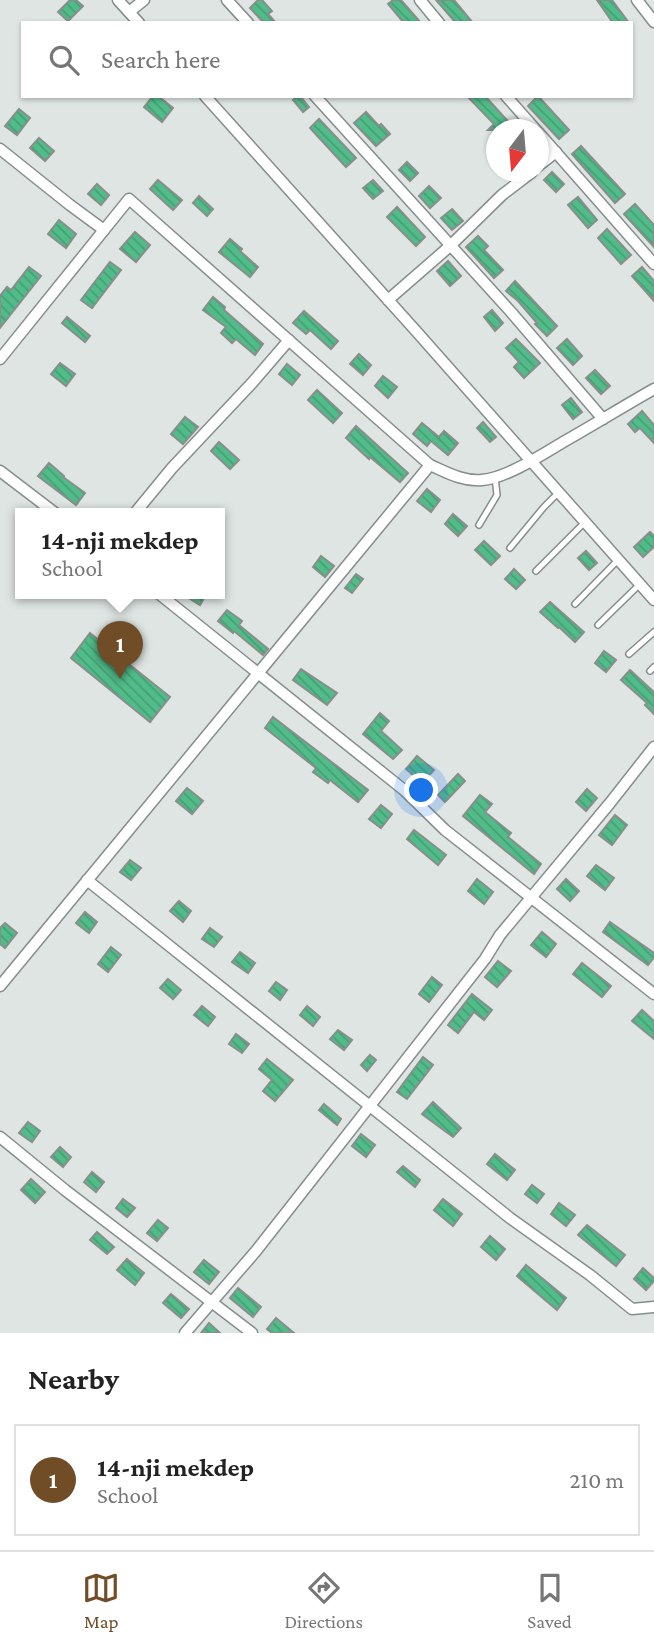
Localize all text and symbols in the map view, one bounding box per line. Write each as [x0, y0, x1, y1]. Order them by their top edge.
search box [21, 21, 633, 98]
icon: search [45, 41, 83, 79]
text: Search here [101, 45, 220, 74]
north arrow [486, 119, 549, 182]
popup [15, 508, 225, 599]
text: 14-nji mekdep [41, 526, 199, 555]
text: School [41, 555, 103, 581]
pin: 1 [97, 621, 143, 679]
your location [404, 773, 438, 807]
text: Nearby [28, 1362, 119, 1395]
text: 14-nji mekdep [97, 1453, 254, 1482]
text: 1 [49, 1467, 57, 1493]
text: 210 m [570, 1467, 624, 1493]
text: School [97, 1482, 158, 1508]
tab: Map [82, 1569, 120, 1632]
tab: Directions [284, 1569, 363, 1632]
tab: Saved [527, 1569, 572, 1632]

